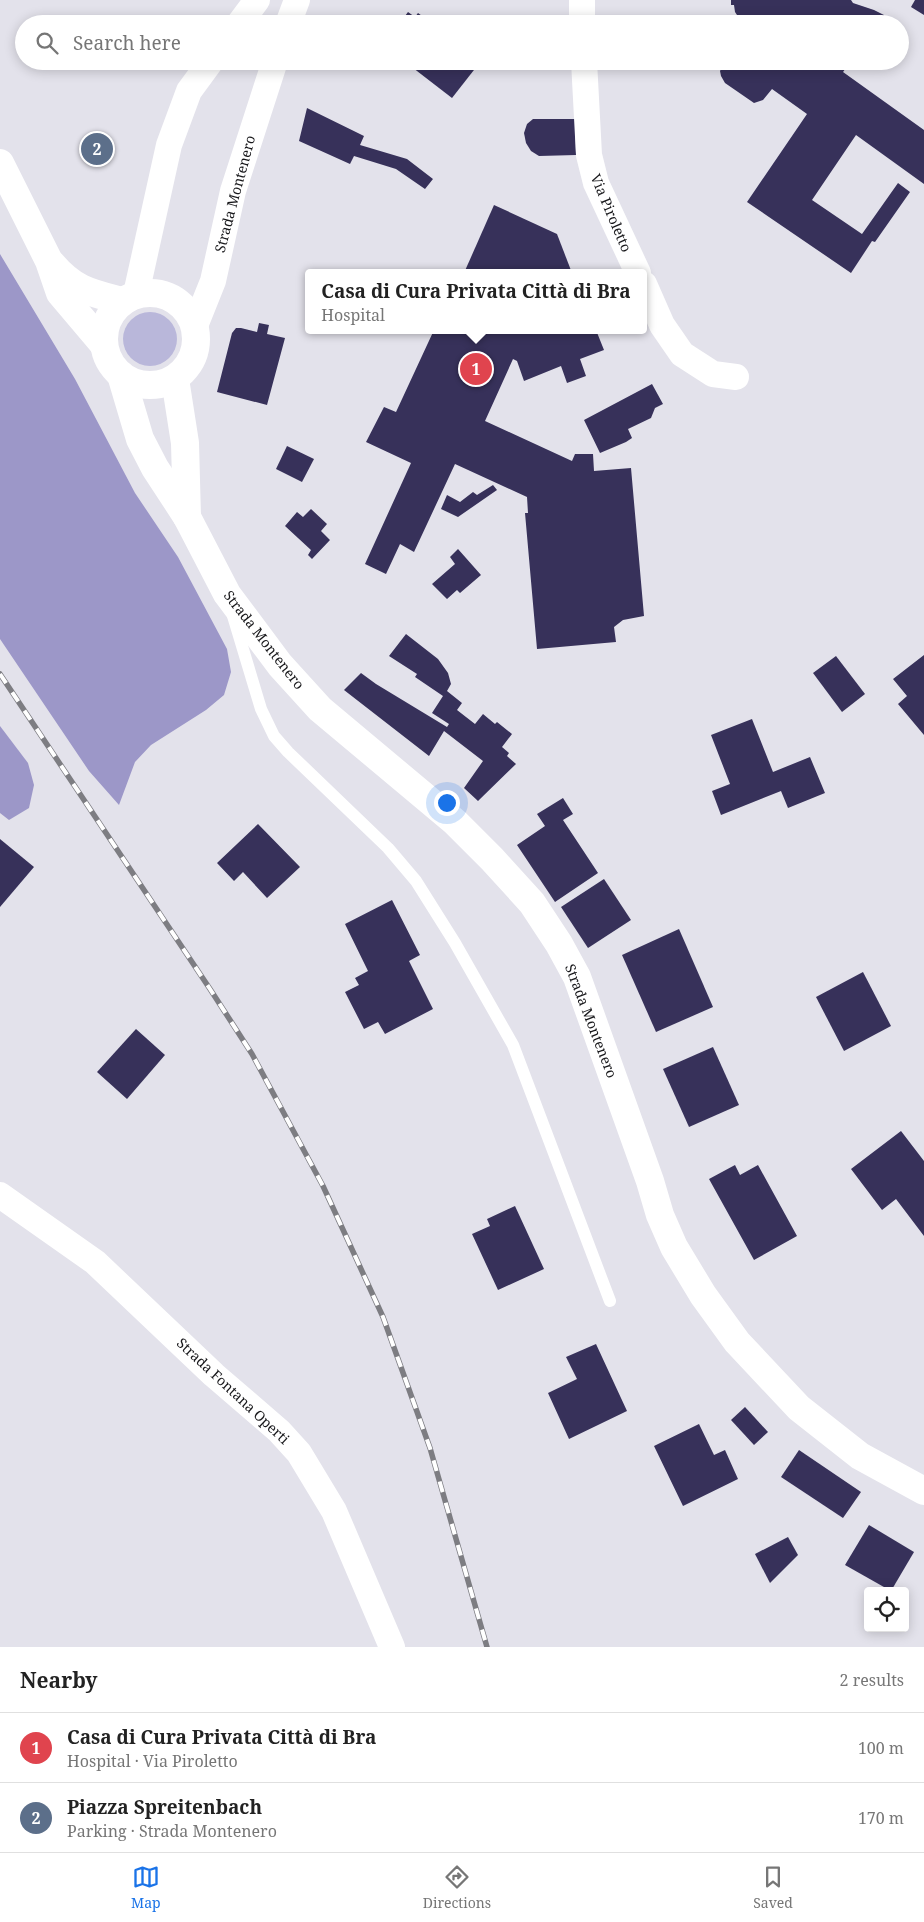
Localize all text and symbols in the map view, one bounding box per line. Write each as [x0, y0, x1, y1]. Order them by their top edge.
search box [15, 15, 909, 70]
icon: search [33, 29, 61, 57]
text: Search here [73, 30, 181, 56]
pin: 2 [81, 130, 113, 168]
street label: Strada Montenero [210, 133, 259, 255]
street label: Via Piroletto [587, 171, 636, 255]
popup [305, 269, 647, 334]
text: Casa di Cura Privata Città di Bra [321, 278, 631, 304]
text: Hospital [321, 304, 385, 326]
pin: 1 [460, 350, 492, 388]
street label: Strada Montenero [220, 586, 309, 693]
your location [434, 790, 460, 816]
street label: Strada Montenero [561, 961, 622, 1081]
street label: Strada Fontana Operti [173, 1333, 294, 1448]
map controls [864, 1587, 909, 1632]
button: locate [864, 1587, 909, 1632]
text: Nearby [20, 1666, 98, 1694]
text: 2 results [840, 1669, 904, 1691]
text: Casa di Cura Privata Città di Bra [67, 1724, 376, 1750]
text: 1 [31, 1737, 41, 1759]
text: 100 m [858, 1737, 904, 1759]
text: Hospital · Via Piroletto [67, 1750, 238, 1772]
text: Piazza Spreitenbach [67, 1794, 262, 1820]
text: 2 [31, 1807, 41, 1829]
text: 170 m [858, 1807, 904, 1829]
text: Parking · Strada Montenero [67, 1820, 277, 1842]
tab: Map [131, 1863, 161, 1912]
tab: Directions [423, 1863, 491, 1912]
tab: Saved [753, 1863, 793, 1912]

